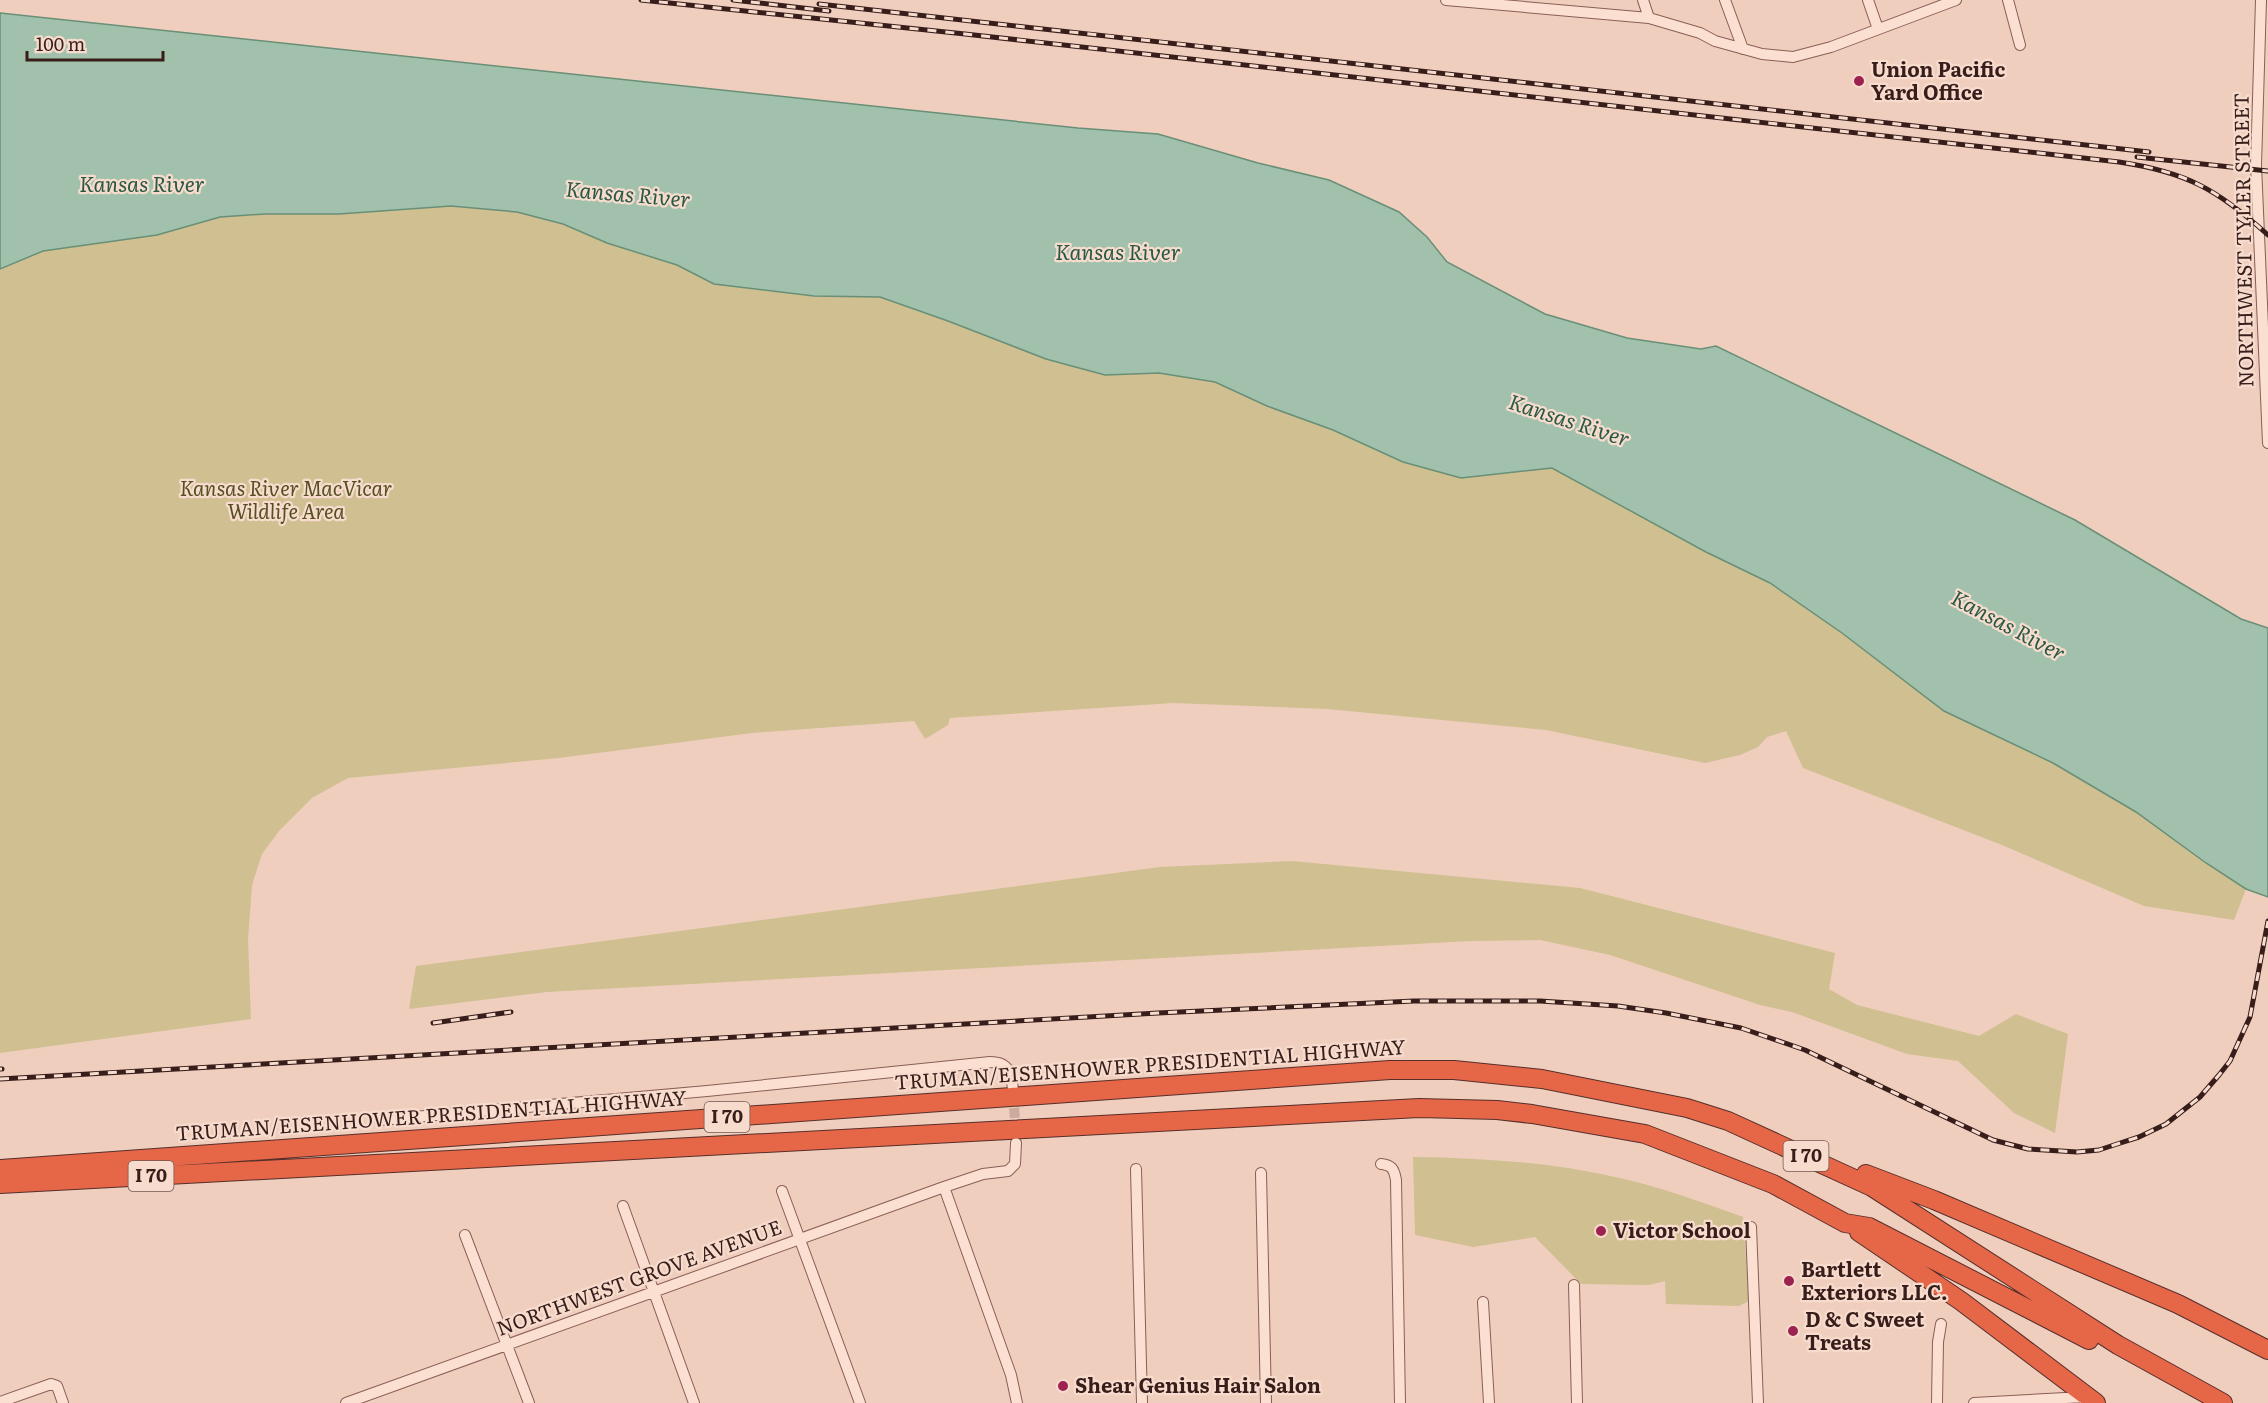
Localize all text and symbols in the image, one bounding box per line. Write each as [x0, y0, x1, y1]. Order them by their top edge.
scale bar [27, 24, 164, 62]
text: 100 m [36, 30, 85, 57]
place label: Union Pacific Yard Office [1871, 53, 2006, 106]
marker: Union Pacific Yard Office [1852, 74, 1866, 88]
street label: NORTHWEST TYLER STREET [2224, 93, 2260, 388]
water label: Kansas River [79, 167, 205, 198]
water label: Kansas River [564, 172, 692, 213]
water label: Kansas River [1055, 235, 1181, 266]
water label: Kansas River [1505, 385, 1634, 453]
park label: Kansas River MacVicar Wildlife Area [180, 472, 392, 525]
water label: Kansas River [1947, 581, 2072, 667]
street label: TRUMAN/EISENHOWER PRESIDENTIAL HIGHWAY [893, 1030, 1406, 1096]
street label: TRUMAN/EISENHOWER PRESIDENTIAL HIGHWAY [174, 1081, 687, 1147]
road number: I 70 [704, 1102, 750, 1132]
road number: I 70 [1784, 1141, 1828, 1171]
road number: I 70 [128, 1161, 174, 1191]
street label: NORTHWEST GROVE AVENUE [491, 1210, 785, 1342]
place label: Victor School [1613, 1214, 1751, 1244]
marker: Victor School [1594, 1224, 1608, 1238]
place label: Bartlett Exteriors LLC. [1801, 1253, 1948, 1306]
marker: Bartlett Exteriors LLC. [1782, 1274, 1796, 1288]
place label: D & C Sweet Treats [1805, 1303, 1925, 1356]
marker: D & C Sweet Treats [1786, 1324, 1800, 1338]
place label: Shear Genius Hair Salon [1075, 1369, 1321, 1399]
marker: Shear Genius Hair Salon [1056, 1379, 1070, 1393]

